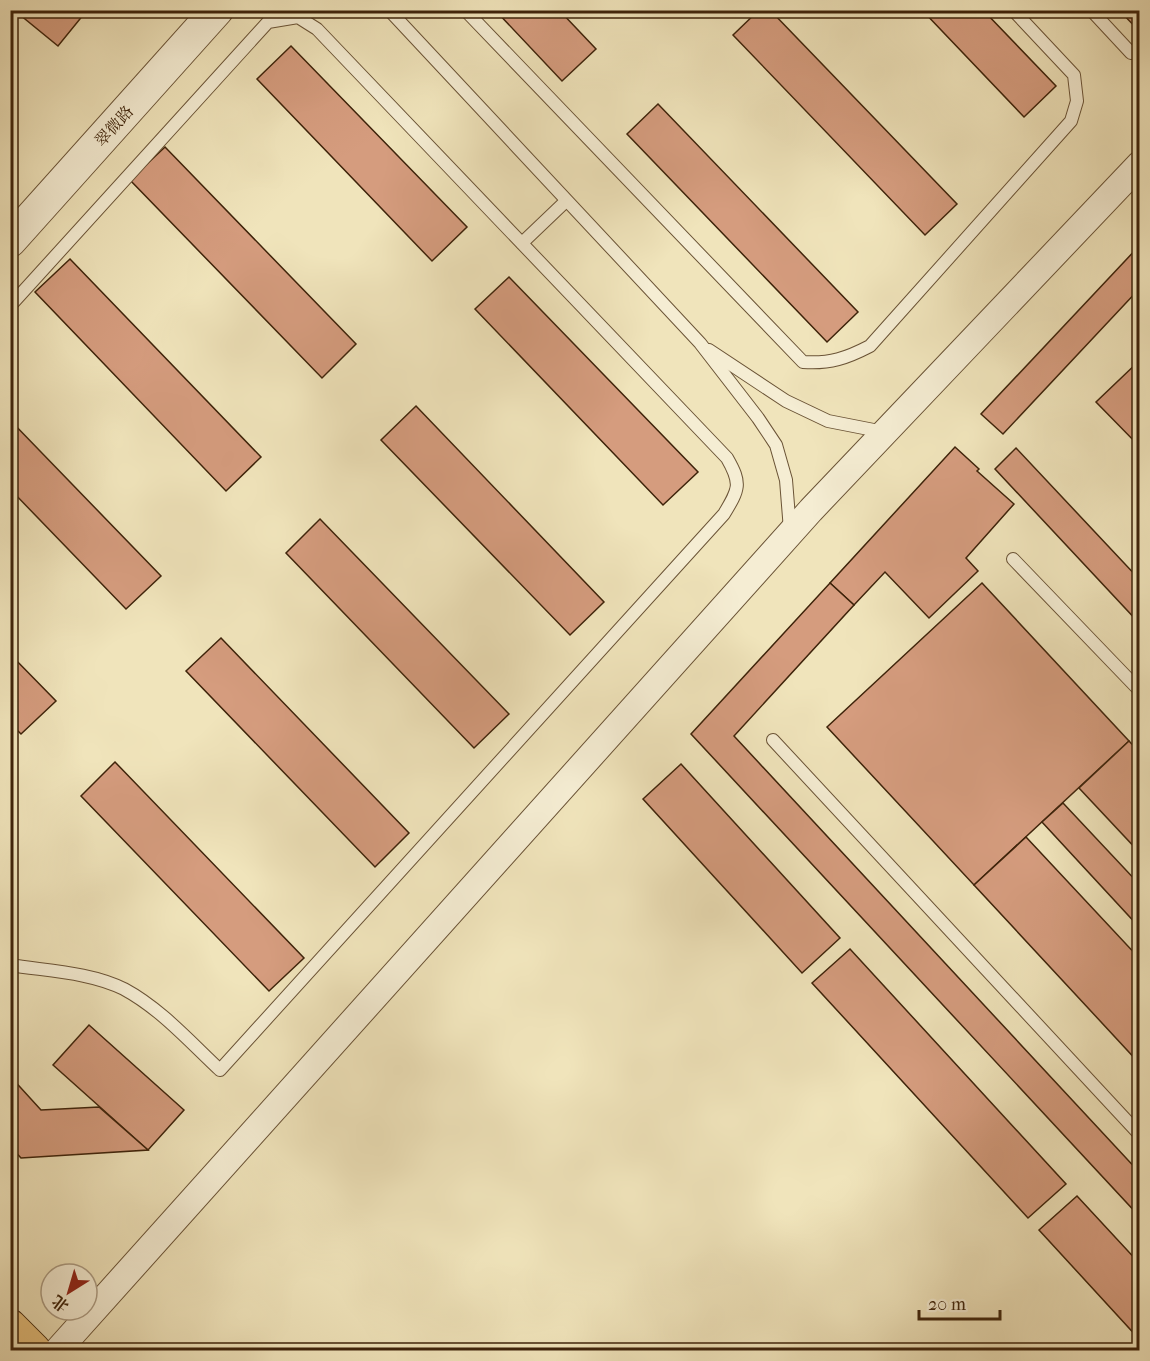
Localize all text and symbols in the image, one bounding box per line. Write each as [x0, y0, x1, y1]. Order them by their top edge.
street label: 翠微路 [91, 102, 137, 150]
north arrow [39, 1262, 99, 1322]
scale bar [919, 1283, 1000, 1321]
text: 北 [48, 1291, 72, 1316]
text: 20 m [928, 1294, 966, 1315]

